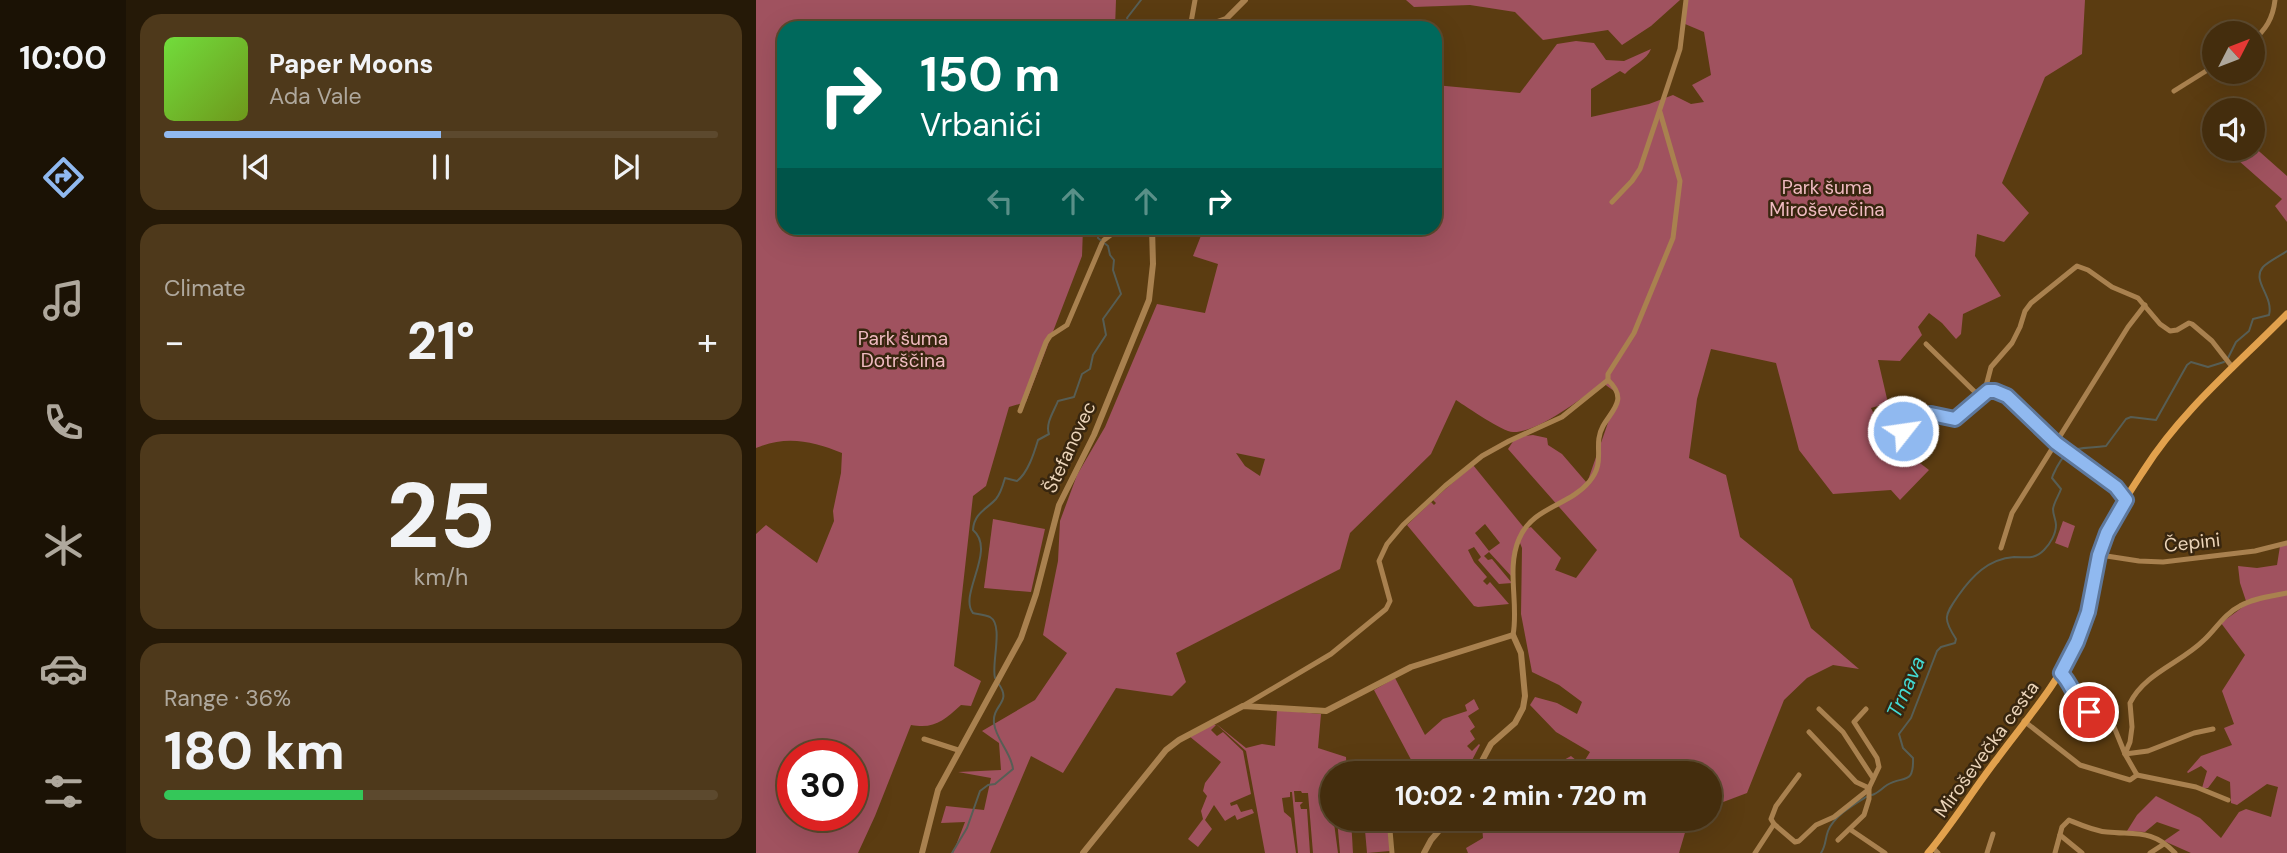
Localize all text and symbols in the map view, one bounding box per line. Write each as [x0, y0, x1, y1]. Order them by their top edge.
north arrow [2202, 21, 2264, 84]
map controls [2202, 21, 2265, 161]
text: 10:00 [19, 37, 107, 79]
text: 150 m [920, 42, 1060, 106]
text: Paper Moons [269, 47, 433, 81]
icon: right [805, 49, 896, 140]
text: Ada Vale [269, 81, 362, 111]
button: sound [2202, 98, 2265, 161]
text: Vrbanići [920, 104, 1042, 146]
icon: previous [237, 148, 275, 186]
icon: pause [422, 148, 460, 186]
icon: next [607, 148, 645, 186]
icon: directions [39, 153, 88, 202]
park label: Park šuma Miroševečina [1769, 175, 1885, 222]
icon: left [981, 182, 1019, 220]
icon: ahead [1054, 182, 1092, 220]
icon: ahead [1127, 182, 1165, 220]
icon: right [1200, 182, 1238, 220]
text: Climate [164, 273, 246, 303]
icon: music [39, 276, 88, 325]
text: 21° [407, 307, 475, 375]
text: − [164, 317, 185, 367]
text: + [697, 317, 718, 367]
park label: Park šuma Dotrščina [858, 326, 948, 373]
position arrow [1866, 394, 1940, 468]
street label: Štefanovec [1037, 397, 1102, 497]
icon: phone [39, 398, 88, 447]
text: 25 [386, 457, 496, 575]
icon: climate [39, 521, 88, 570]
street label: Čepini [2163, 527, 2221, 558]
text: km/h [414, 562, 468, 592]
icon: car [39, 644, 88, 693]
water label: Trnava [1880, 652, 1932, 722]
street label: Miroševečka cesta [1928, 676, 2044, 823]
pin [2059, 682, 2119, 742]
text: Range · 36% [164, 683, 291, 713]
icon: arrive [2070, 693, 2108, 731]
text: 180 km [164, 717, 345, 785]
speed limit sign: 30 [777, 740, 868, 831]
icon: filters [39, 767, 88, 816]
text: 10:02 · 2 min · 720 m [1395, 779, 1647, 813]

